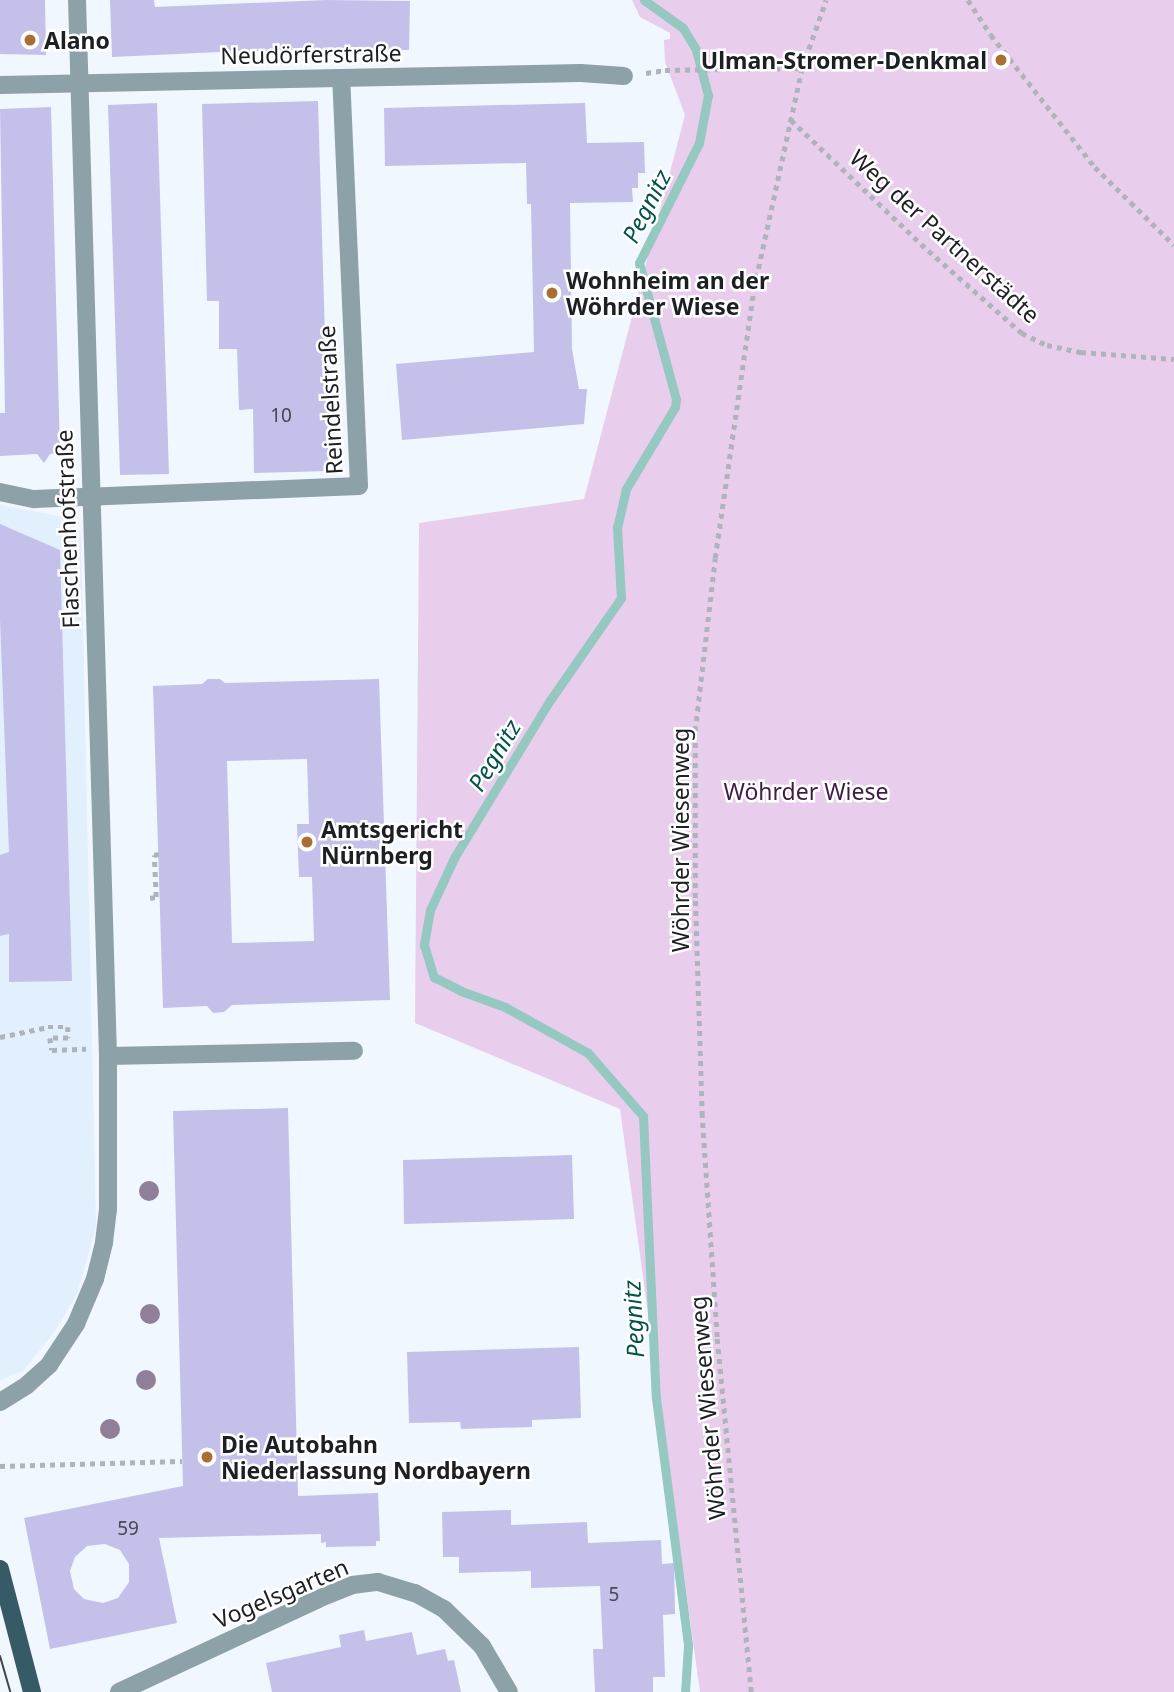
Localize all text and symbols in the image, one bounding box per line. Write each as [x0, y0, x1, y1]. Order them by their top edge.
place label: Alano [44, 26, 110, 54]
marker: Alano [22, 32, 38, 48]
street label: Neudörferstraße [220, 39, 402, 69]
place label: Ulman-Stromer-Denkmal [701, 46, 987, 74]
marker: Ulman-Stromer-Denkmal [993, 52, 1009, 68]
street label: Weg der Partnerstädte [845, 144, 1045, 328]
water label: Pegnitz [615, 165, 677, 247]
place label: Wohnheim an der Wöhrder Wiese [566, 266, 769, 320]
marker: Wohnheim an der Wöhrder Wiese [544, 285, 560, 301]
street label: Reindelstraße [312, 325, 348, 475]
house number: 10 [270, 405, 292, 427]
street label: Flaschenhofstraße [50, 429, 84, 629]
water label: Pegnitz [462, 714, 526, 796]
street label: Wöhrder Wiesenweg [666, 728, 694, 952]
park label: Wöhrder Wiese [724, 777, 888, 805]
place label: Amtsgericht Nürnberg [321, 815, 463, 869]
marker: Amtsgericht Nürnberg [299, 834, 315, 850]
water label: Pegnitz [617, 1279, 649, 1359]
street label: Wöhrder Wiesenweg [683, 1295, 731, 1521]
place label: Die Autobahn Niederlassung Nordbayern [221, 1430, 531, 1484]
marker: Die Autobahn Niederlassung Nordbayern [199, 1449, 215, 1465]
house number: 59 [117, 1518, 139, 1540]
street label: Vogelsgarten [210, 1552, 352, 1634]
house number: 5 [609, 1584, 619, 1606]

